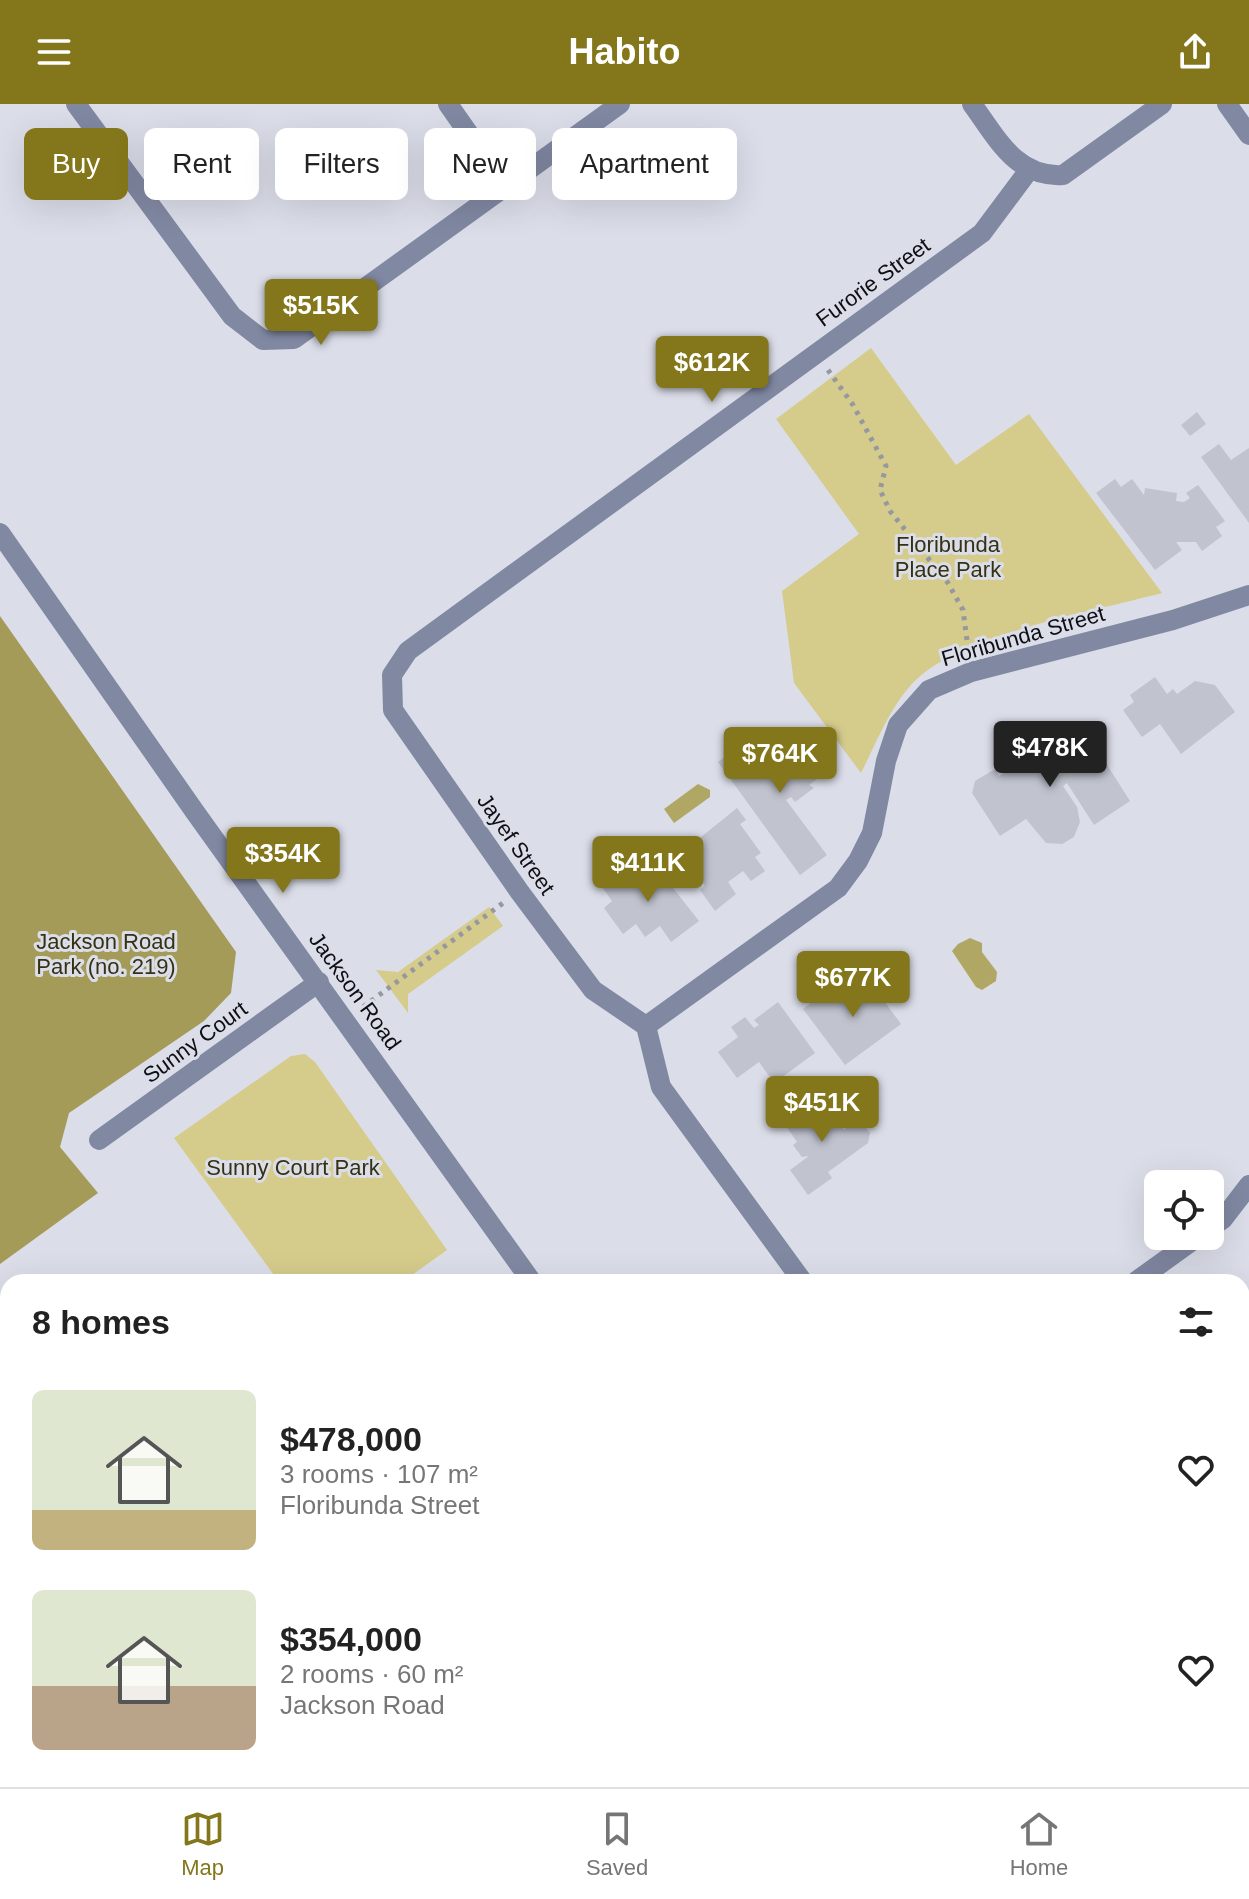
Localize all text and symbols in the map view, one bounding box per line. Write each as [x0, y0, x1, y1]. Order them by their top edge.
icon: menu [32, 30, 76, 74]
icon: share [1173, 30, 1217, 74]
text: Habito [569, 31, 681, 72]
chip: Buy [24, 128, 128, 200]
chip: Rent [144, 128, 259, 200]
chip: Filters [275, 128, 408, 200]
chip: New [424, 128, 536, 200]
chip: Apartment [552, 128, 737, 200]
street label: Furorie Street [811, 232, 935, 332]
pin: $515K [265, 279, 377, 347]
text: $515K [283, 290, 359, 320]
pin: $612K [656, 336, 768, 404]
text: $612K [674, 347, 750, 377]
park label: Floribunda Place Park [895, 532, 1002, 582]
street label: Floribunda Street [938, 601, 1108, 671]
pin: $478K [994, 721, 1106, 789]
pin: $764K [724, 727, 836, 795]
text: $478K [1012, 732, 1088, 762]
text: $764K [742, 738, 818, 768]
street label: Jayef Street [472, 789, 560, 899]
pin: $354K [227, 827, 339, 895]
pin: $411K [592, 836, 704, 904]
text: $354K [245, 838, 321, 868]
text: $411K [610, 847, 686, 877]
street label: Jackson Road [304, 927, 406, 1055]
park label: Jackson Road Park (no. 219) [36, 929, 176, 979]
pin: $677K [797, 951, 909, 1019]
text: $677K [815, 962, 891, 992]
street label: Sunny Court [138, 996, 252, 1088]
pin: $451K [766, 1076, 878, 1144]
text: $451K [784, 1087, 860, 1117]
park label: Sunny Court Park [206, 1155, 381, 1180]
map controls [1144, 1170, 1224, 1250]
button: locate [1144, 1170, 1224, 1250]
icon: filters [1174, 1300, 1218, 1344]
text: 8 homes [32, 1303, 170, 1341]
text: $478,000 [280, 1420, 422, 1458]
icon: home [96, 1422, 192, 1518]
icon: heart [1174, 1448, 1218, 1492]
text: 3 rooms · 107 m² [280, 1459, 478, 1489]
text: Floribunda Street [280, 1490, 479, 1520]
text: $354,000 [280, 1620, 422, 1658]
icon: home [96, 1622, 192, 1718]
icon: heart [1174, 1648, 1218, 1692]
text: 2 rooms · 60 m² [280, 1659, 464, 1689]
text: Jackson Road [280, 1690, 445, 1720]
tab: Map [181, 1807, 225, 1881]
tab: Saved [586, 1807, 648, 1881]
tab: Home [1010, 1807, 1068, 1881]

